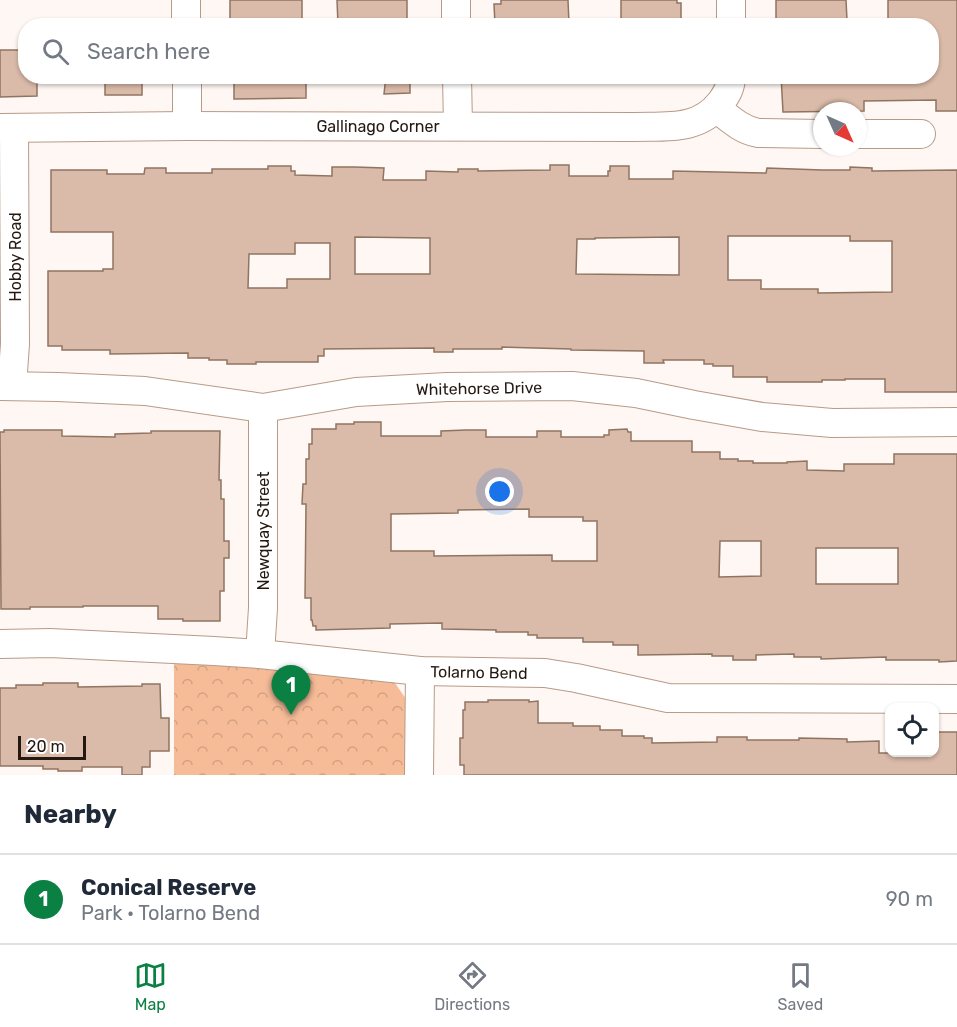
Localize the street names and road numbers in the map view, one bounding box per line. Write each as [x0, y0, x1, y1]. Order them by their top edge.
street label: Gallinago Corner [316, 117, 440, 136]
street label: Hobby Road [6, 212, 25, 302]
street label: Whitehorse Drive [416, 378, 542, 399]
street label: Newquay Street [254, 472, 273, 590]
street label: Tolarno Bend [430, 662, 528, 683]

